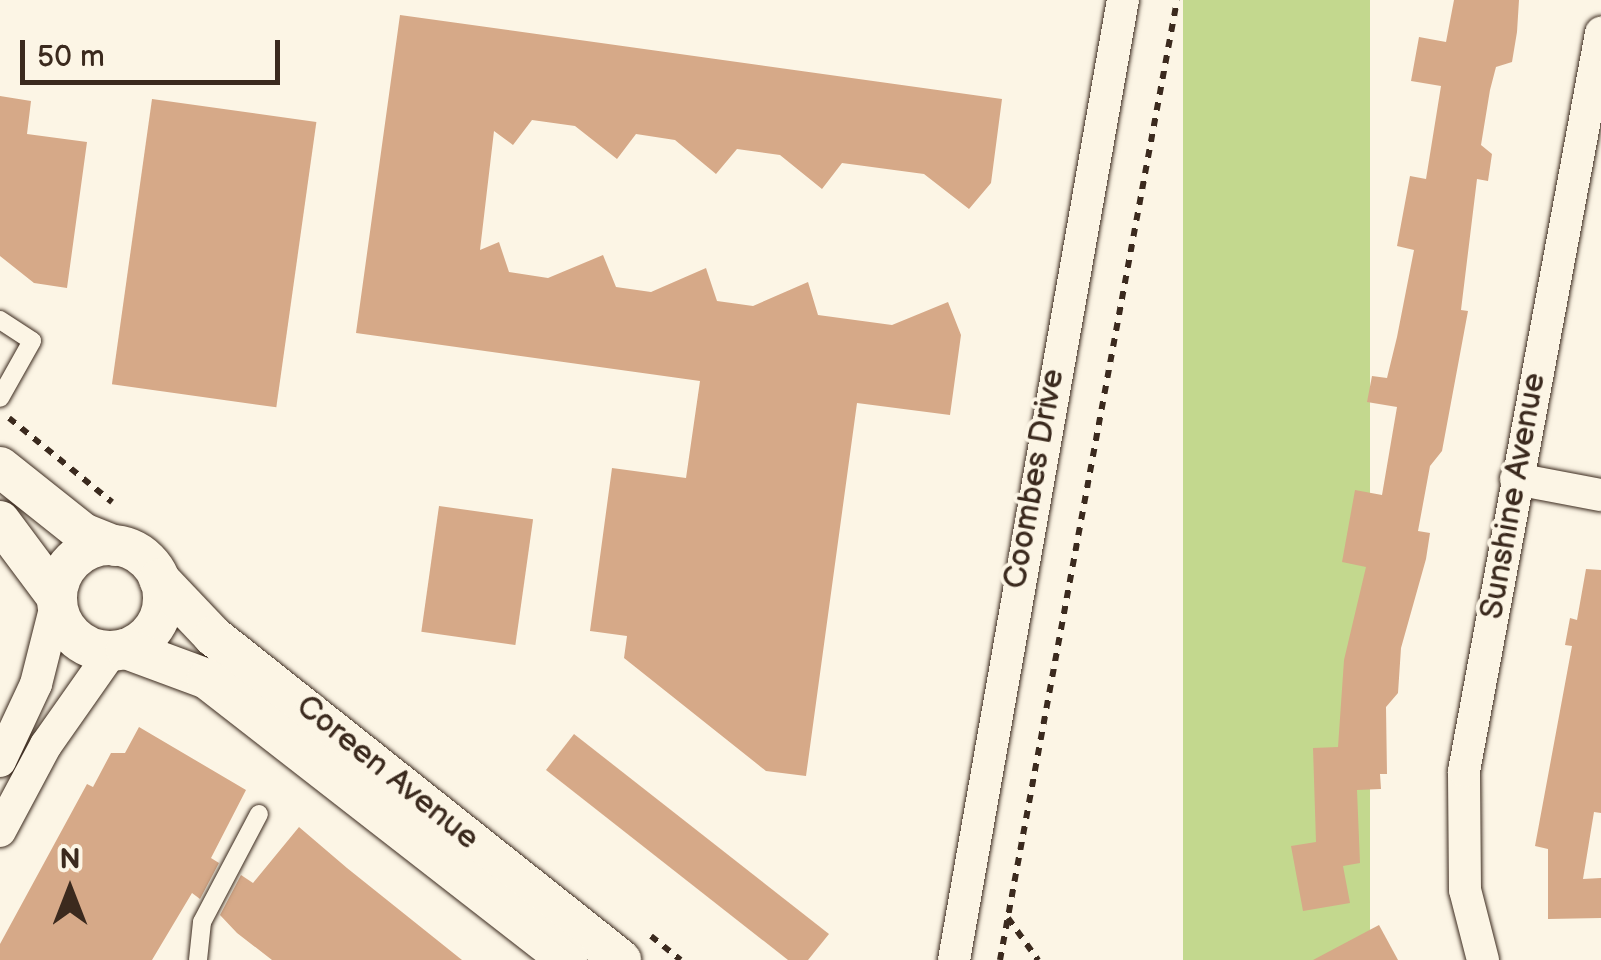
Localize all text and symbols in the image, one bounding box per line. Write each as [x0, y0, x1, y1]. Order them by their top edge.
scale bar [25, 20, 285, 82]
text: 50 m [37, 39, 105, 75]
street label: Coombes Drive [997, 366, 1073, 592]
street label: Sunshine Avenue [1473, 370, 1555, 622]
street label: Coreen Avenue [288, 688, 486, 858]
north arrow [20, 840, 120, 940]
text: N [59, 843, 81, 876]

